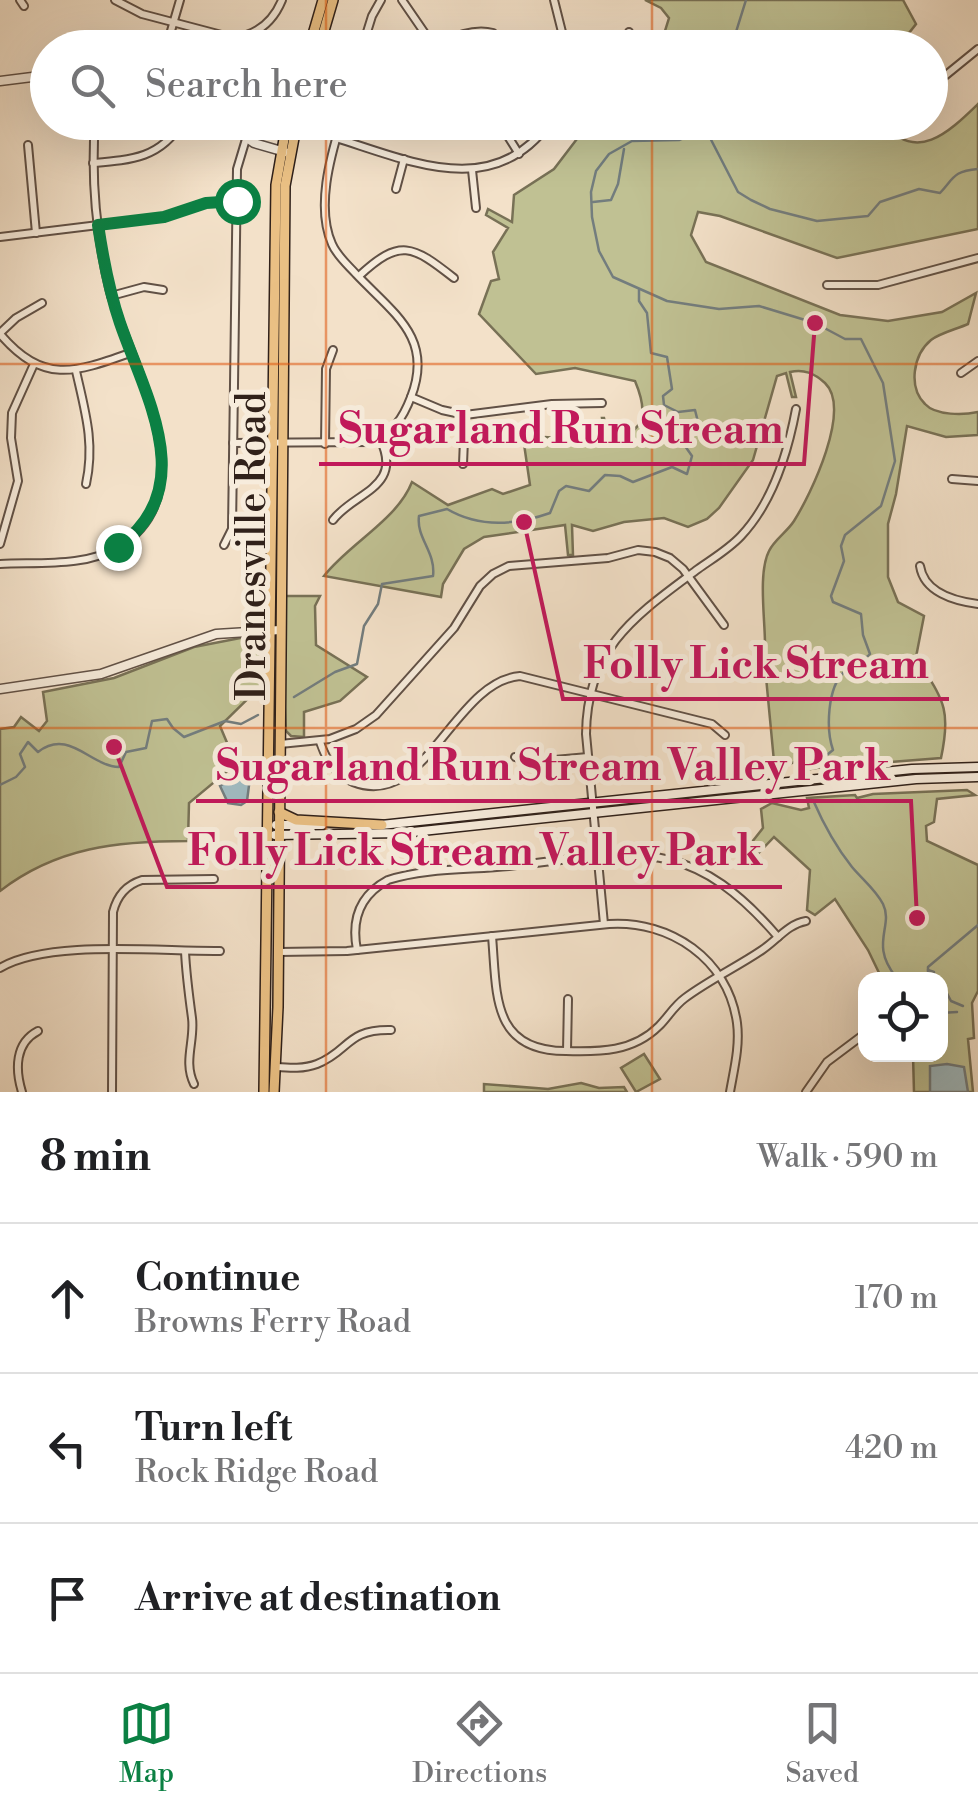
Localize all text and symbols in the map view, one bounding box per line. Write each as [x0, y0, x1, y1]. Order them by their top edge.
search box [30, 30, 948, 140]
icon: search [65, 58, 120, 113]
text: Search here [145, 62, 348, 109]
route start [215, 179, 261, 225]
street label: Dranesville Road [228, 391, 278, 700]
callout: Sugarland Run Stream [319, 392, 804, 464]
text: Sugarland Run Stream [338, 404, 784, 457]
route end [96, 525, 142, 571]
callout: Folly Lick Stream [563, 627, 949, 699]
text: Folly Lick Stream [583, 639, 929, 692]
callout: Sugarland Run Stream Valley Park [196, 729, 911, 801]
text: Sugarland Run Stream Valley Park [216, 741, 891, 794]
callout: Folly Lick Stream Valley Park [167, 815, 782, 887]
text: Folly Lick Stream Valley Park [188, 826, 764, 879]
map controls [858, 972, 948, 1062]
button: locate [858, 972, 948, 1062]
text: 8 min [40, 1131, 151, 1184]
text: Walk · 590 m [757, 1137, 938, 1177]
text: Continue [135, 1255, 300, 1302]
icon: ahead [40, 1271, 95, 1326]
text: 170 m [855, 1278, 938, 1318]
text: Browns Ferry Road [135, 1302, 411, 1342]
text: Turn left [135, 1405, 292, 1452]
icon: left [40, 1421, 95, 1476]
text: 420 m [845, 1428, 938, 1468]
text: Rock Ridge Road [135, 1452, 378, 1492]
icon: arrive [40, 1571, 95, 1626]
text: Arrive at destination [135, 1575, 501, 1622]
tab: Map [119, 1696, 174, 1791]
tab: Directions [412, 1696, 547, 1791]
tab: Saved [785, 1696, 859, 1791]

